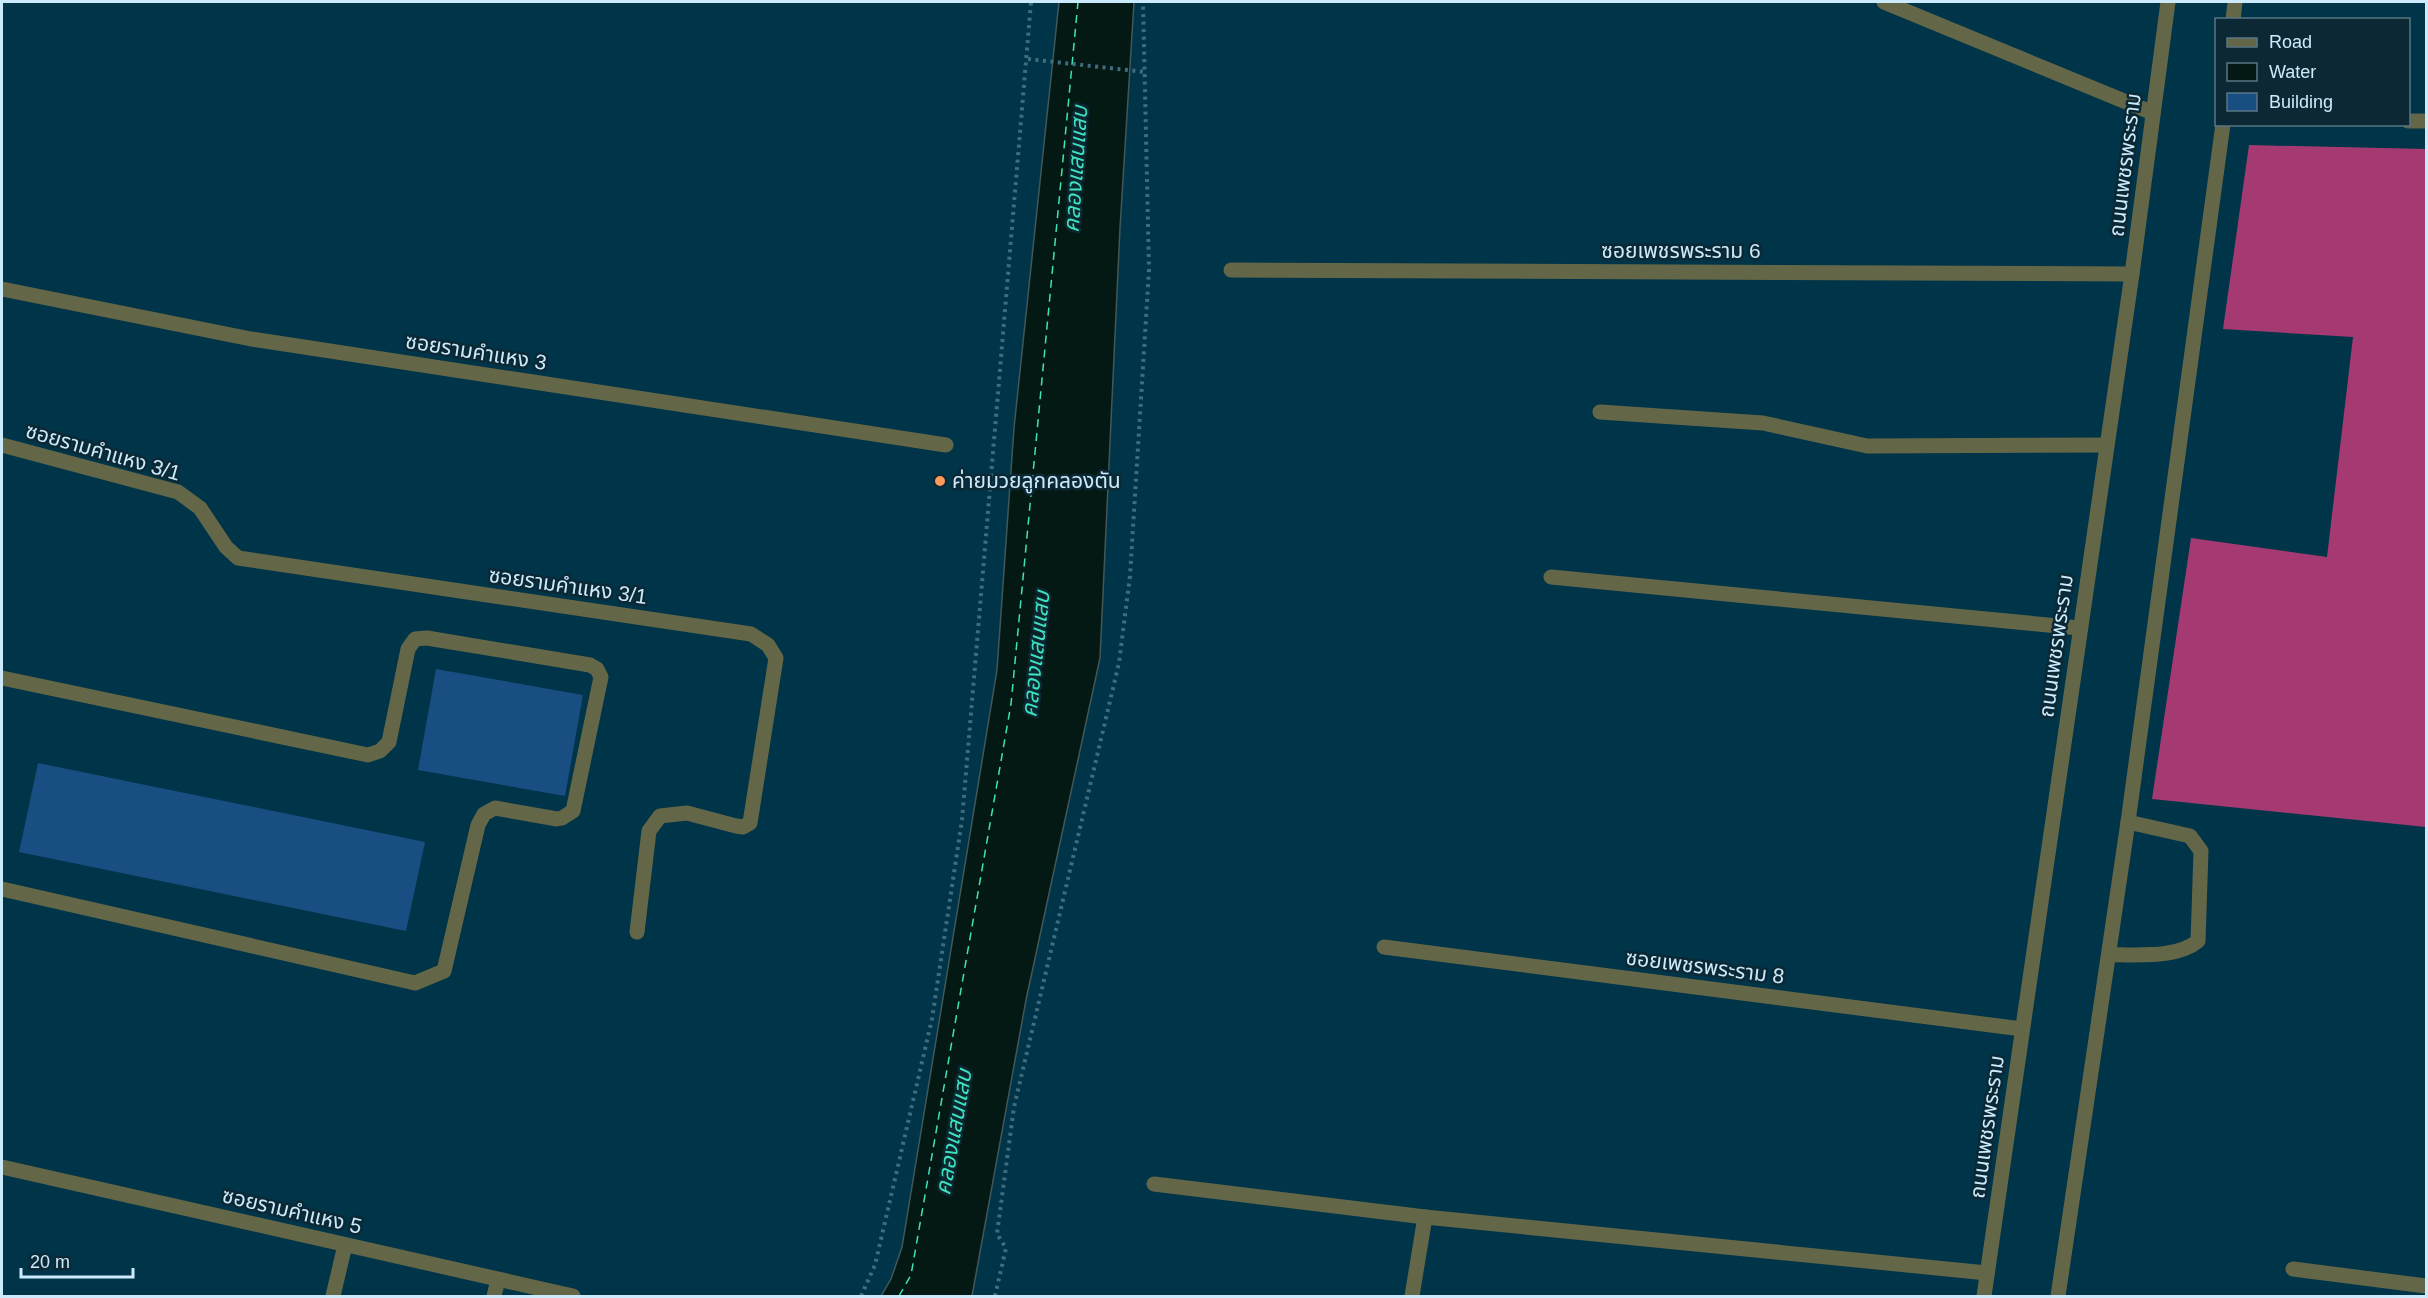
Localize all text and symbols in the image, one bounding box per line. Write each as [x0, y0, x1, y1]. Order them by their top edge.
legend [2215, 18, 2410, 126]
text: Road [2269, 32, 2312, 52]
text: Water [2269, 62, 2316, 82]
street label: ถนนเพชรพระราม [2104, 92, 2145, 238]
text: Building [2269, 92, 2333, 112]
water label: คลองแสนแสบ [1059, 103, 1093, 233]
street label: ซอยเพชรพระราม 6 [1601, 239, 1761, 262]
street label: ซอยรามคำแหง 3 [404, 329, 548, 374]
street label: ซอยรามคำแหง 3/1 [23, 418, 183, 485]
place label: ค่ายมวยลูกคลองตัน [952, 469, 1121, 494]
marker: ค่ายมวยลูกคลองตัน [933, 474, 947, 488]
street label: ซอยรามคำแหง 3/1 [487, 563, 649, 608]
street label: ถนนเพชรพระราม [2034, 573, 2077, 719]
water label: คลองแสนแสบ [1016, 588, 1055, 719]
street label: ซอยเพชรพระราม 8 [1624, 945, 1786, 988]
street label: ถนนเพชรพระราม [1965, 1054, 2008, 1200]
water label: คลองแสนแสบ [930, 1066, 977, 1197]
street label: ซอยรามคำแหง 5 [220, 1183, 364, 1238]
scale bar [21, 1241, 134, 1279]
text: 20 m [30, 1252, 70, 1272]

